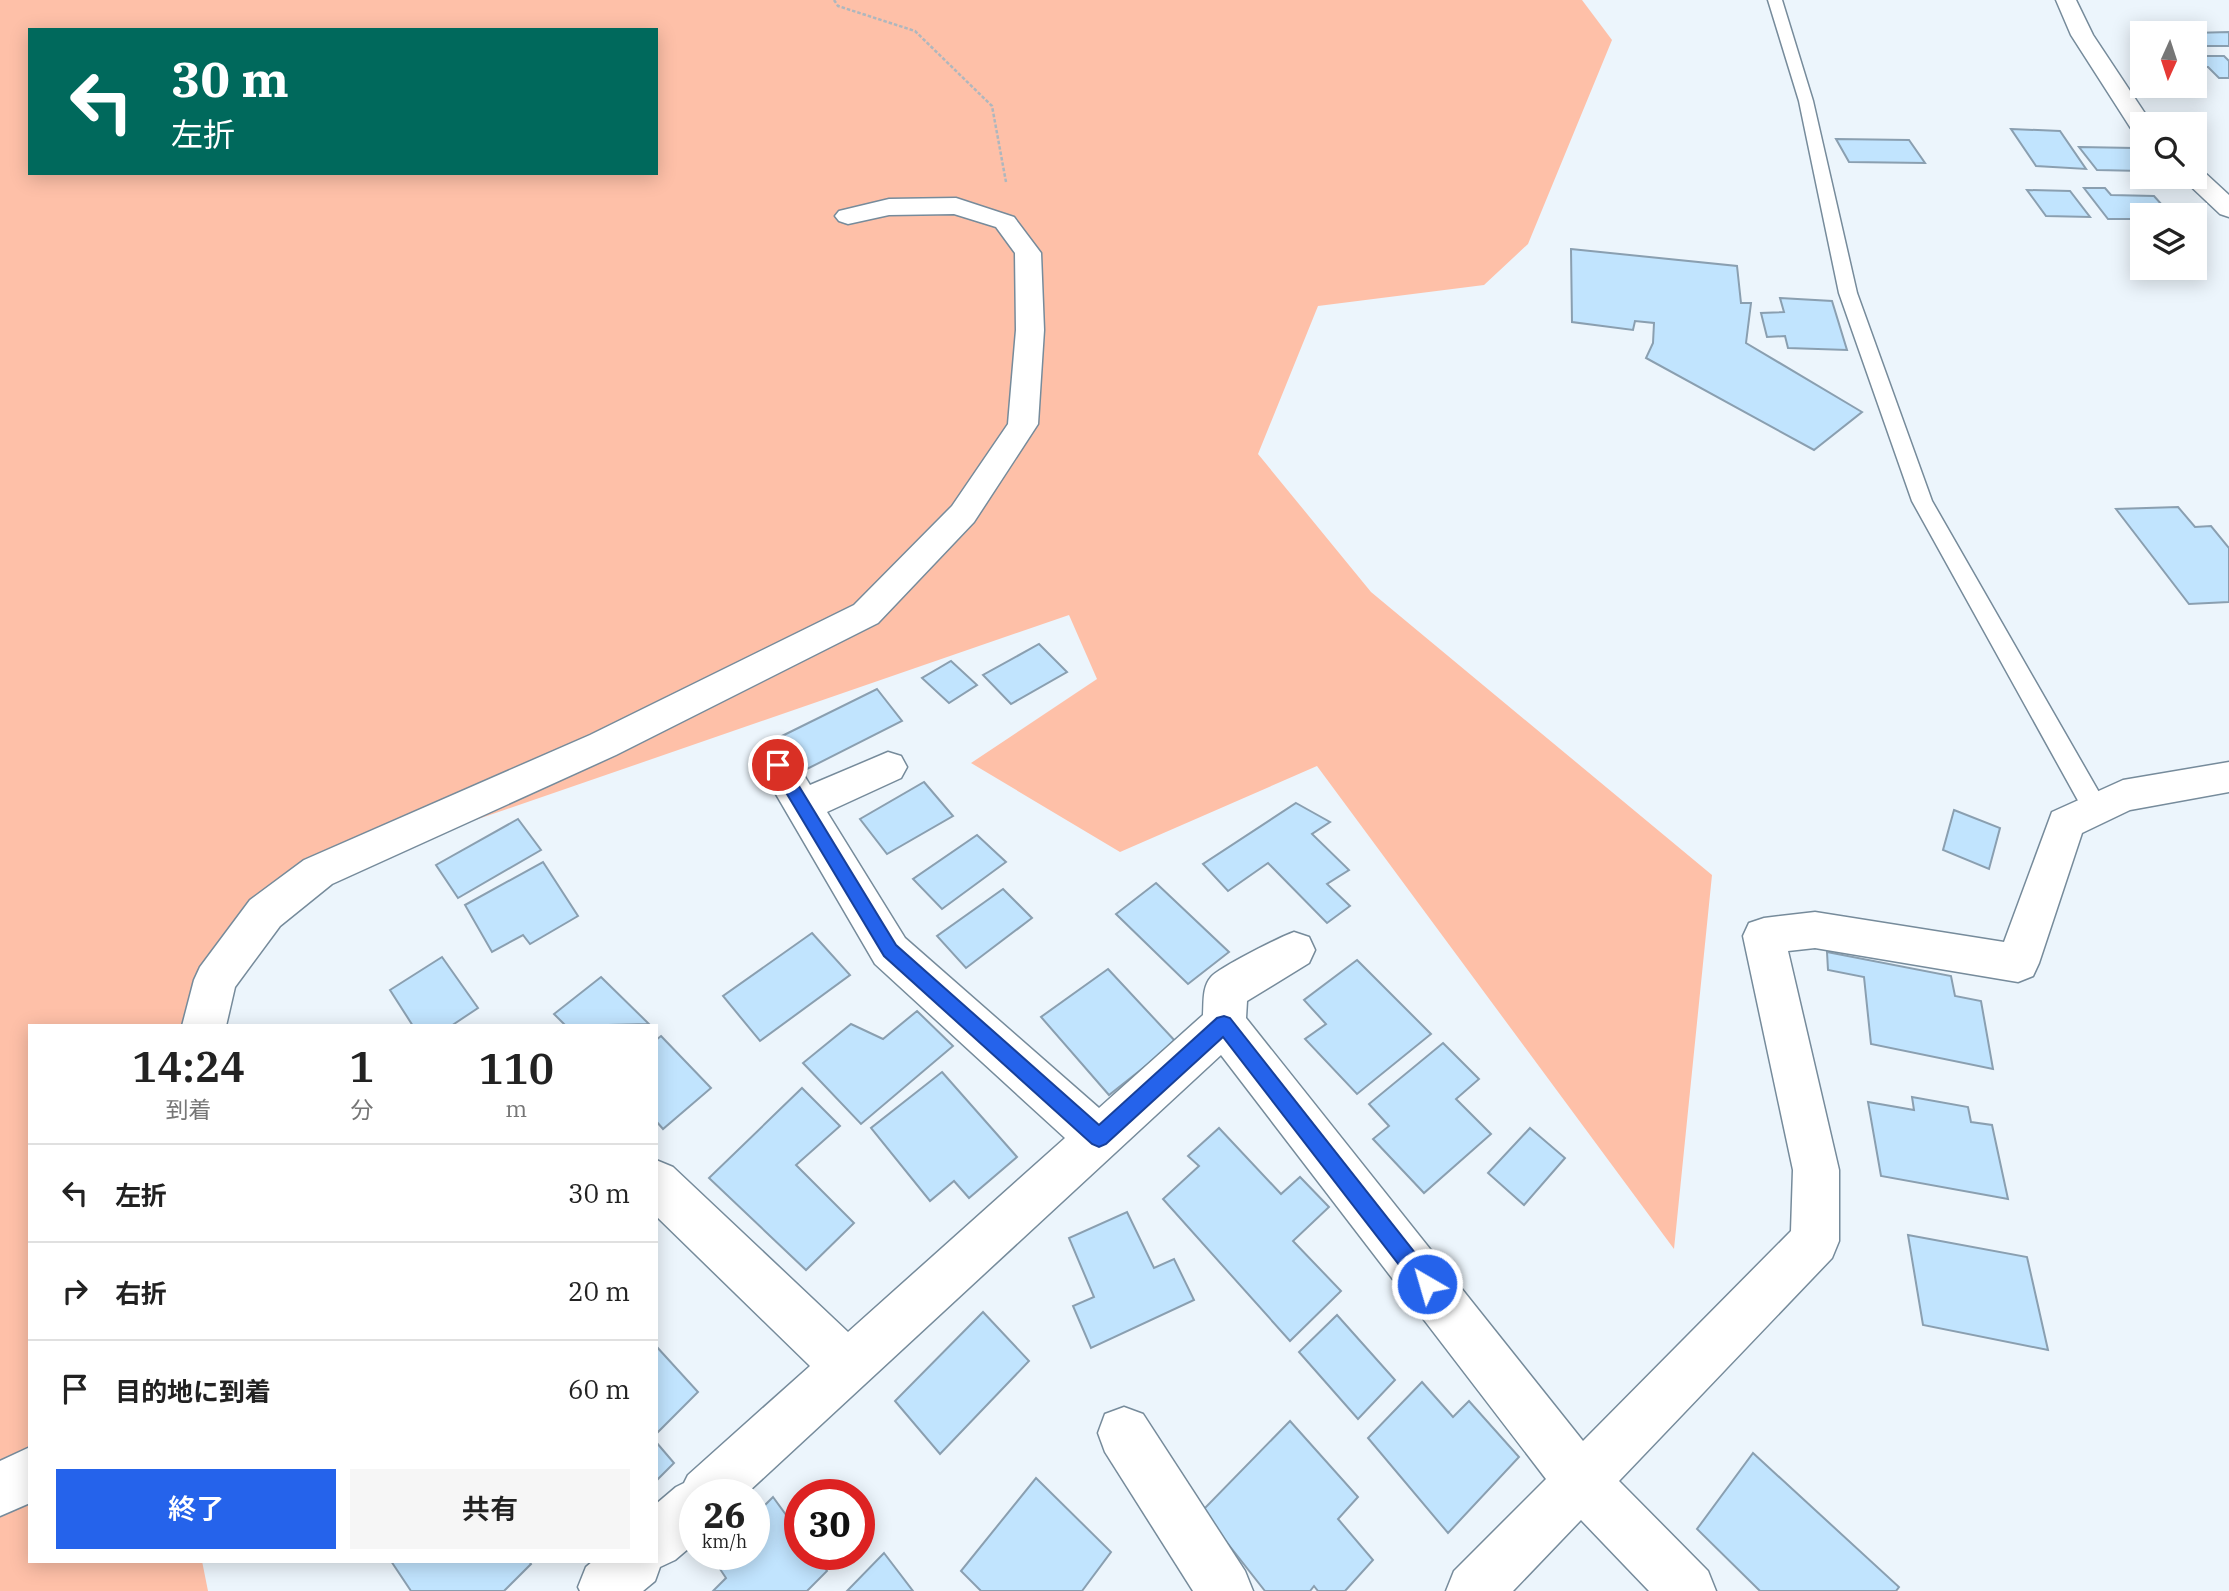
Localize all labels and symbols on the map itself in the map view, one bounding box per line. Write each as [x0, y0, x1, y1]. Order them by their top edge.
north arrow [2130, 21, 2207, 98]
pin [748, 735, 808, 795]
position arrow [1390, 1247, 1464, 1321]
speed limit sign: 30 [784, 1479, 875, 1570]

